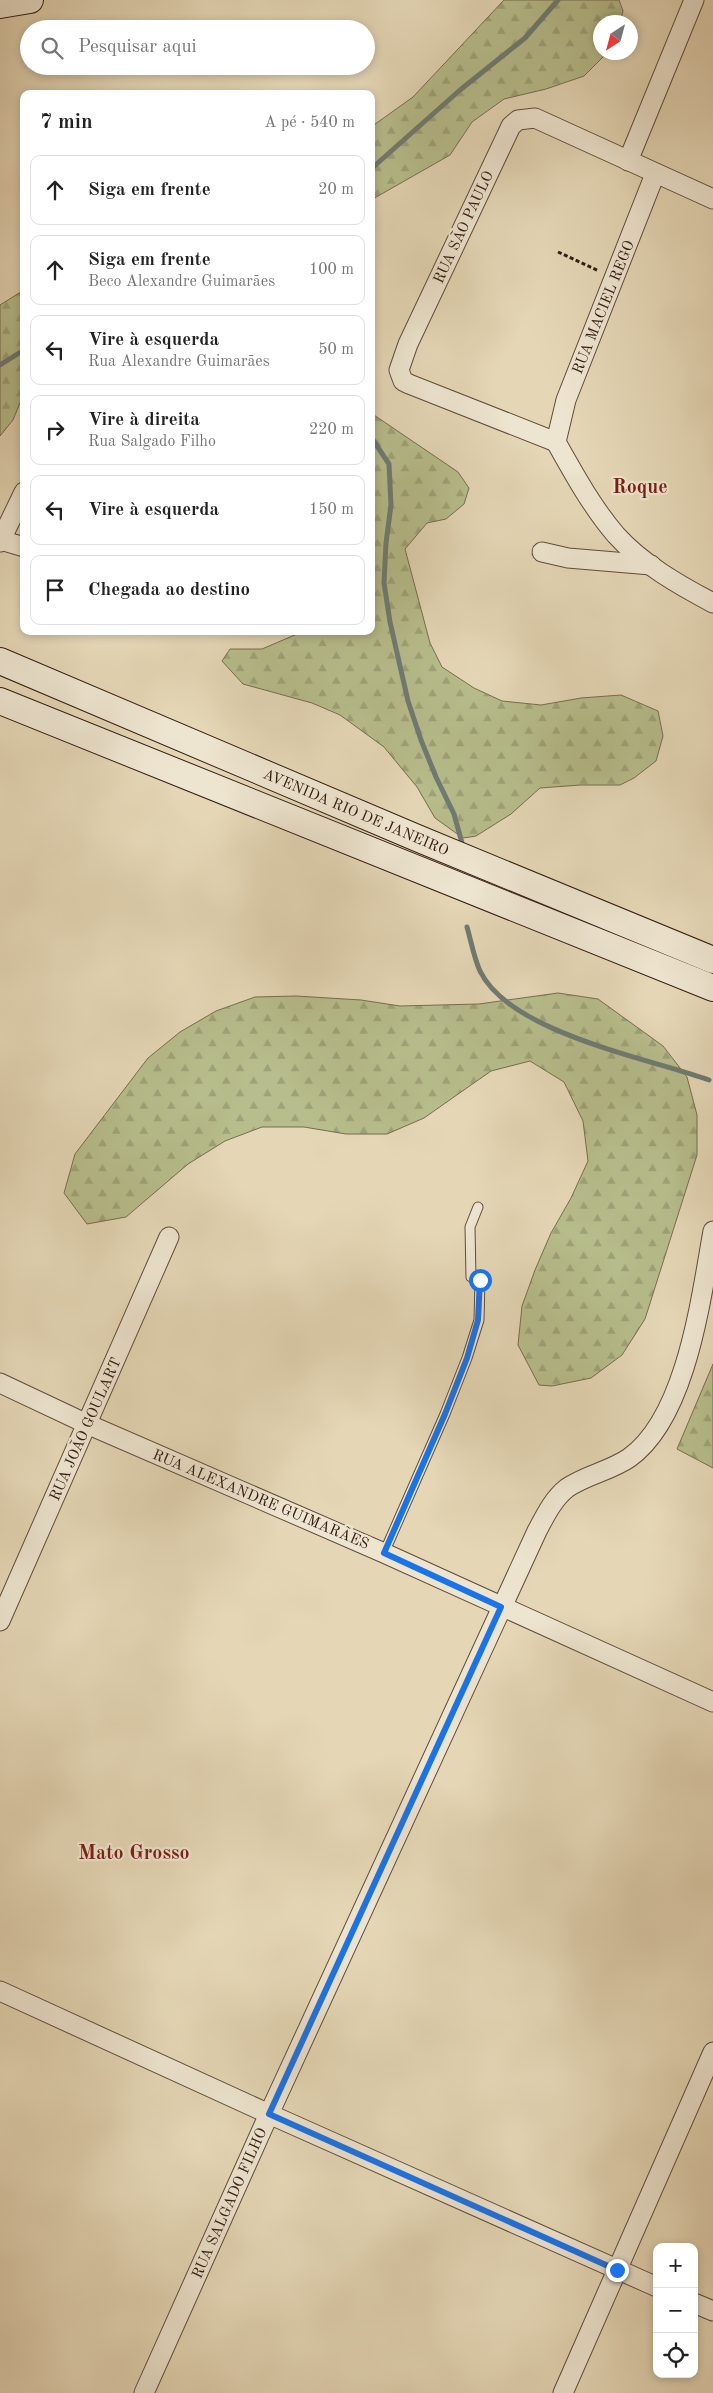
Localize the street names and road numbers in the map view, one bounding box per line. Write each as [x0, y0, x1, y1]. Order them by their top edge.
street label: RUA SÃO PAULO [429, 168, 497, 286]
street label: RUA MACIEL REGO [571, 239, 638, 376]
street label: AVENIDA RIO DE JANEIRO [260, 767, 450, 859]
street label: RUA JOÃO GOULART [45, 1355, 125, 1503]
street label: RUA ALEXANDRE GUIMARÃES [150, 1445, 372, 1553]
street label: RUA SALGADO FILHO [190, 2126, 270, 2281]

